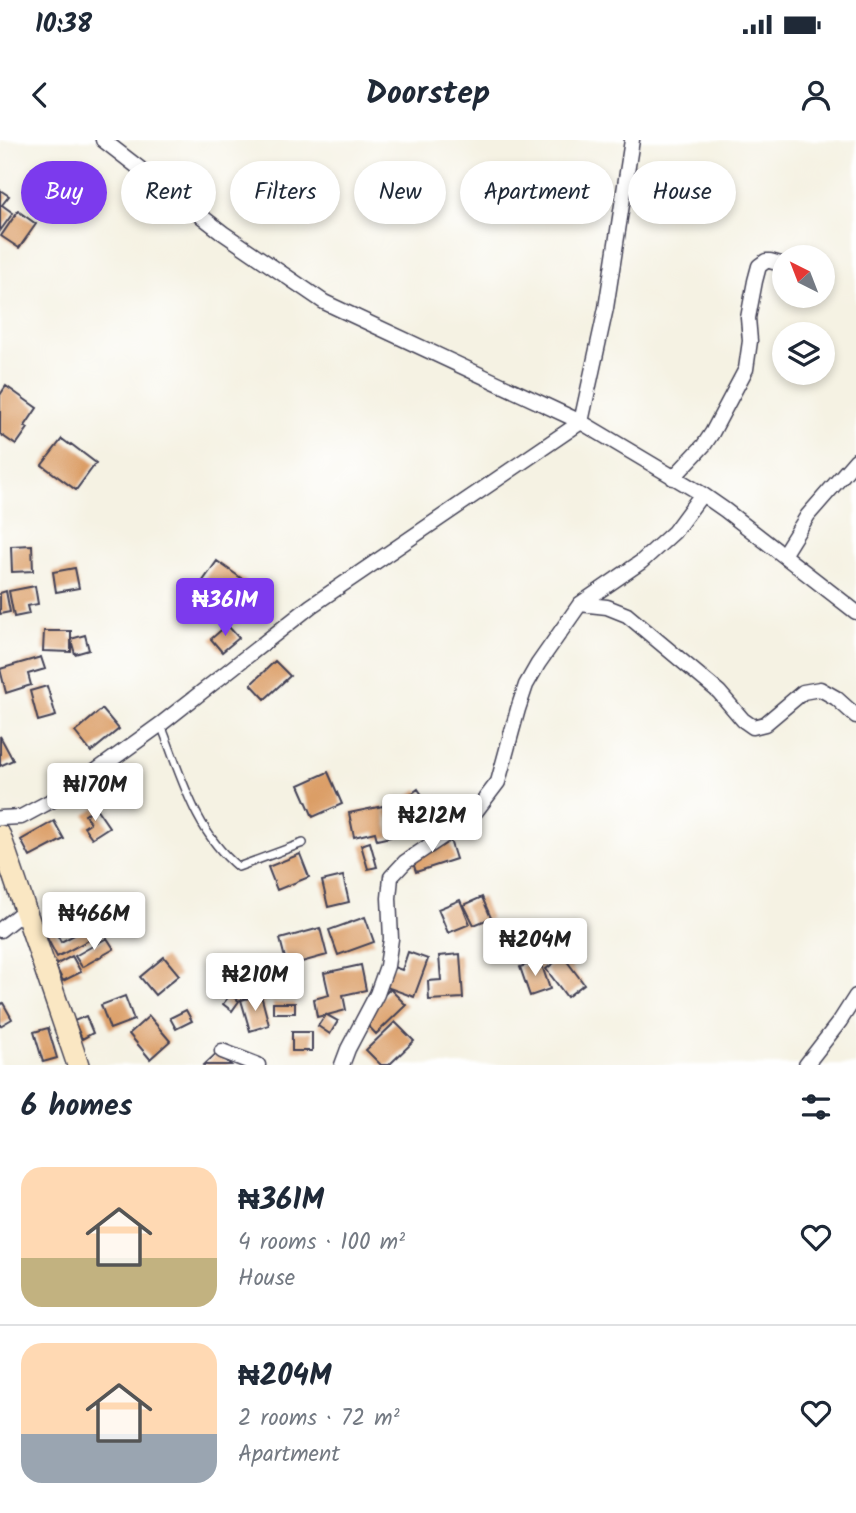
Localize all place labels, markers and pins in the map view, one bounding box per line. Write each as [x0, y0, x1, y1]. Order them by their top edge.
pin: ₦361M [176, 578, 274, 638]
pin: ₦170M [46, 764, 144, 823]
pin: ₦212M [383, 794, 481, 854]
pin: ₦466M [45, 892, 143, 952]
pin: ₦204M [486, 918, 584, 978]
pin: ₦210M [206, 954, 304, 1013]

